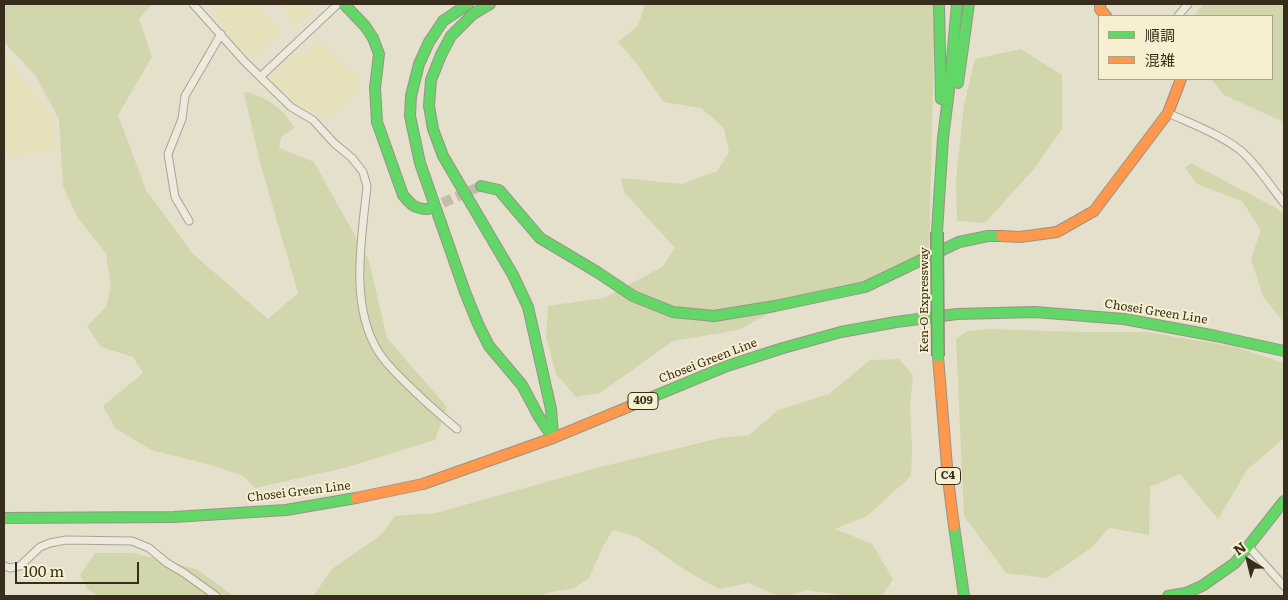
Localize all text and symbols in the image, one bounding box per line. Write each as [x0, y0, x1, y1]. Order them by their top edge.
legend [1098, 15, 1273, 80]
text: 順調 [1145, 23, 1175, 46]
text: 混雑 [1145, 48, 1175, 71]
street label: Ken-O Expressway [917, 247, 931, 353]
street label: Chosei Green Line [1104, 297, 1208, 327]
street label: Chosei Green Line [657, 336, 759, 386]
road number: 409 [628, 392, 658, 410]
road number: C4 [936, 468, 960, 484]
street label: Chosei Green Line [246, 479, 352, 505]
north arrow [1223, 535, 1273, 585]
text: N [1229, 536, 1250, 559]
scale bar [18, 552, 141, 584]
text: 100 m [23, 559, 64, 582]

